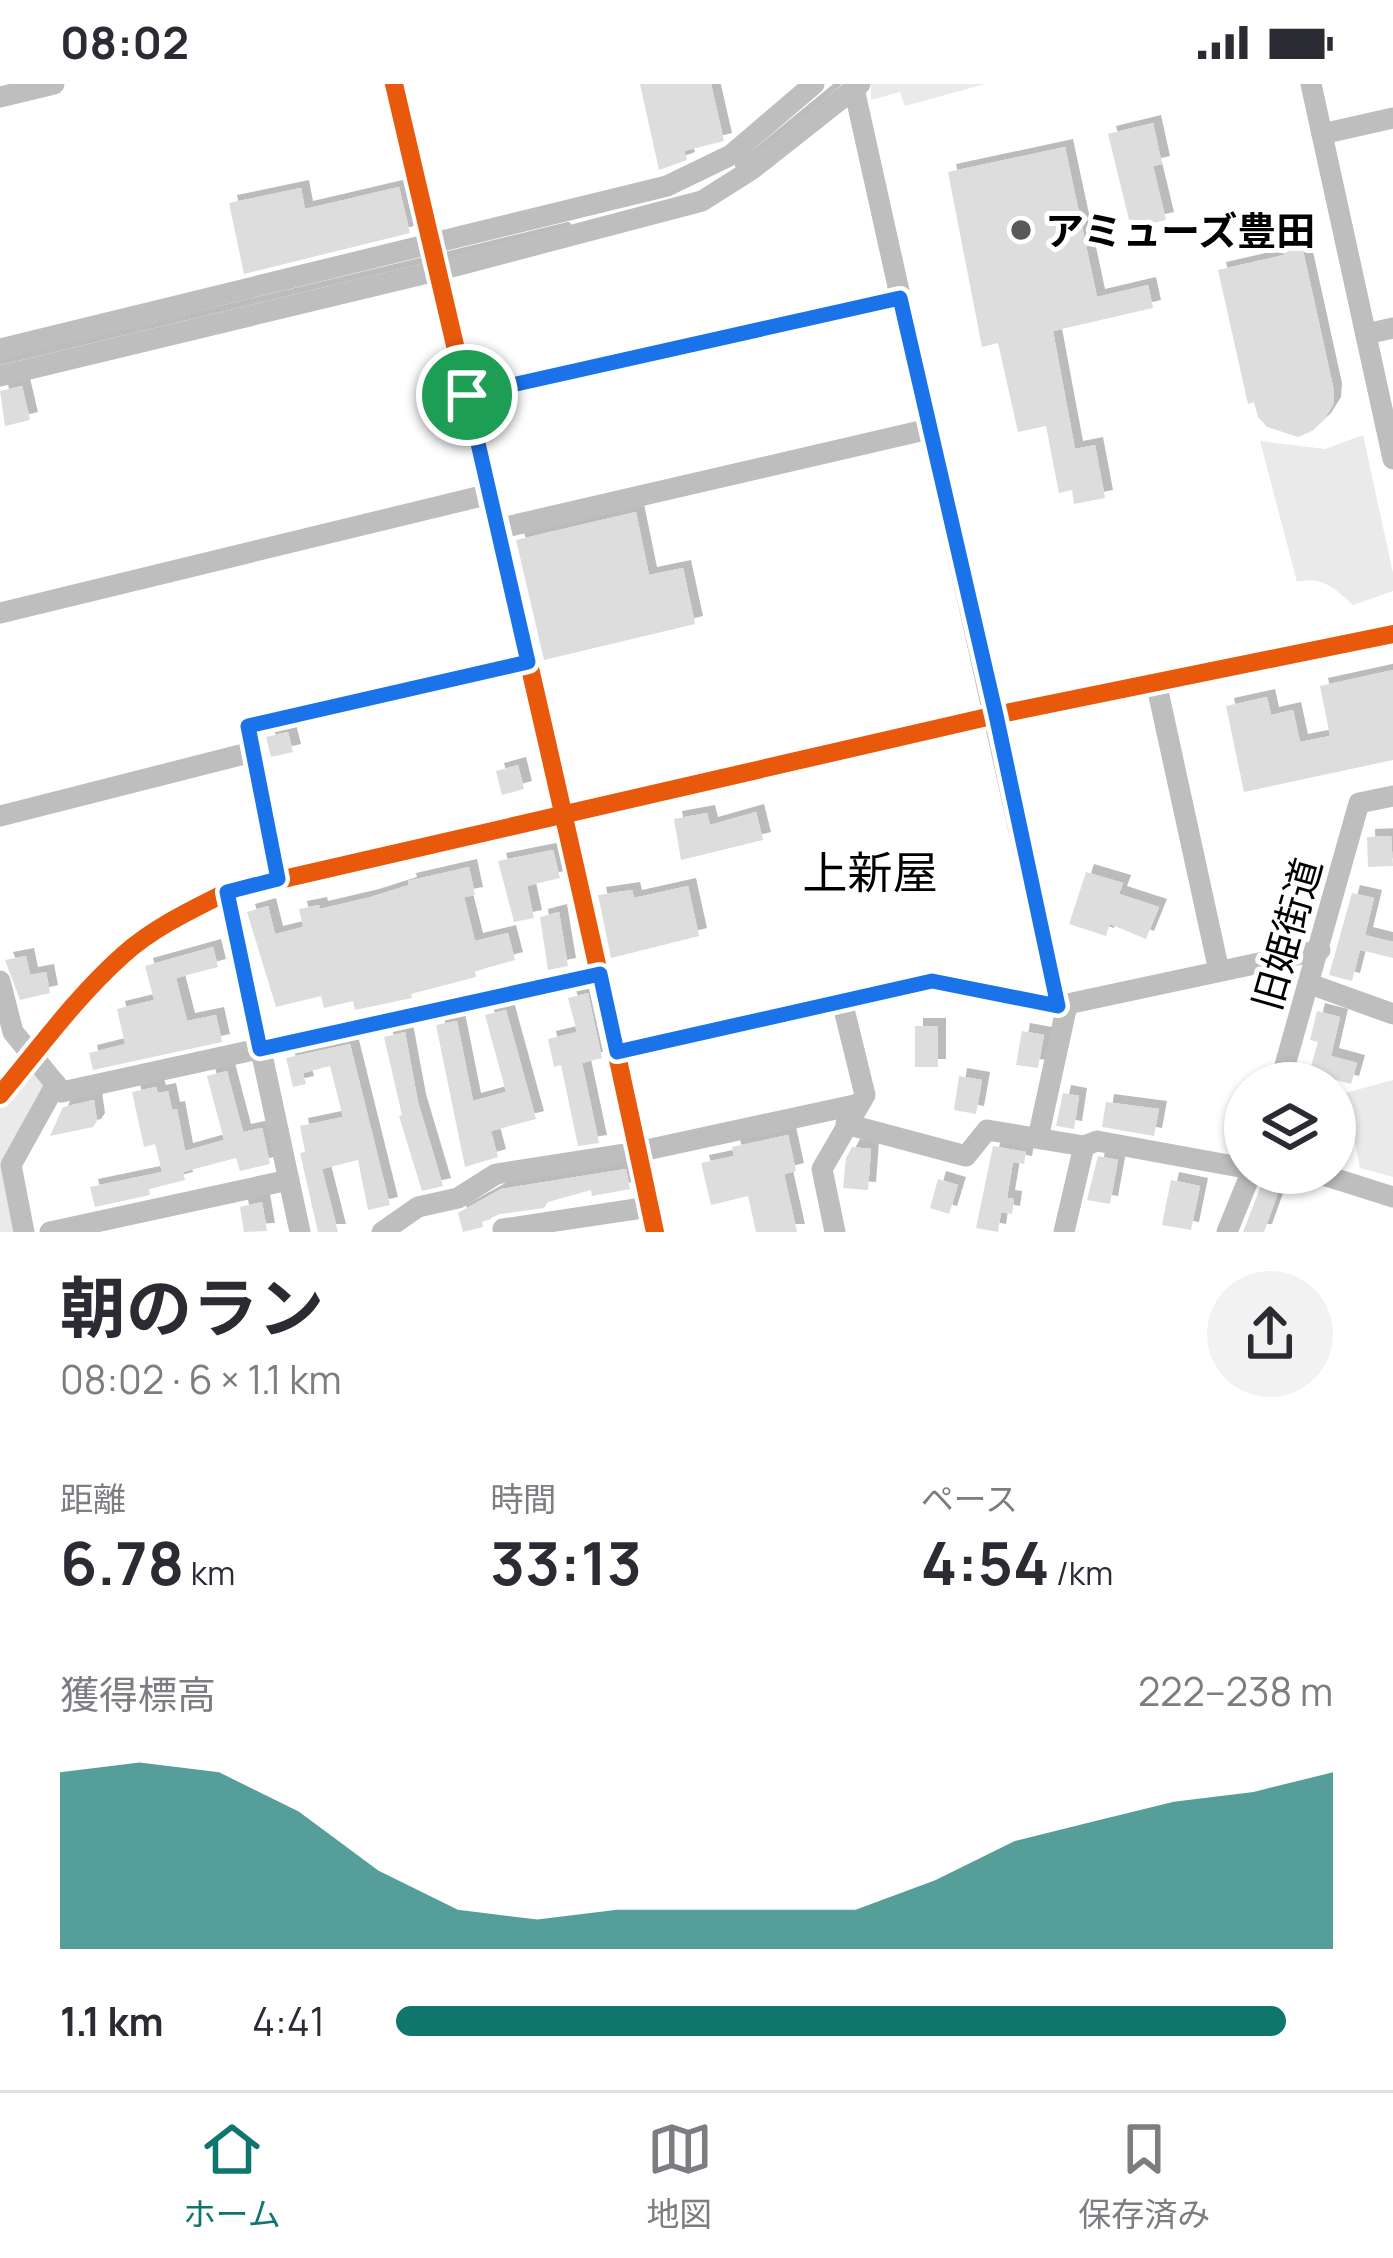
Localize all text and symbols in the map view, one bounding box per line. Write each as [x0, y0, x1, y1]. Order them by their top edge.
text: 08:02 [60, 11, 189, 73]
place label: アミューズ豊田 [1045, 203, 1315, 257]
marker: アミューズ豊田 [1008, 217, 1034, 243]
pin [416, 344, 518, 446]
icon: arrive [434, 362, 500, 428]
district label: 上新屋 [802, 841, 938, 903]
street label: 旧姫街道 [1239, 852, 1333, 1016]
map controls [1224, 1062, 1356, 1194]
button: layers [1224, 1062, 1356, 1194]
text: 朝のラン [60, 1262, 324, 1352]
button: share [1207, 1271, 1333, 1397]
text: 08:02 · 6 × 1.1 km [60, 1352, 342, 1406]
text: 距離 [60, 1476, 126, 1521]
text: 時間 [490, 1476, 556, 1521]
text: ペース [921, 1476, 1018, 1521]
text: 6.78 [60, 1521, 184, 1603]
text: 33:13 [490, 1521, 642, 1603]
text: 4:54 [921, 1521, 1049, 1603]
text: km [184, 1550, 235, 1595]
text: /km [1049, 1550, 1113, 1595]
text: 222–238 m [1138, 1664, 1333, 1718]
text: 獲得標高 [60, 1667, 216, 1721]
text: 1.1 km [60, 1994, 164, 2048]
text: 4:41 [252, 1994, 325, 2048]
tab: ホーム [183, 2116, 281, 2236]
tab: 地図 [647, 2116, 713, 2236]
tab: 保存済み [1078, 2116, 1210, 2236]

